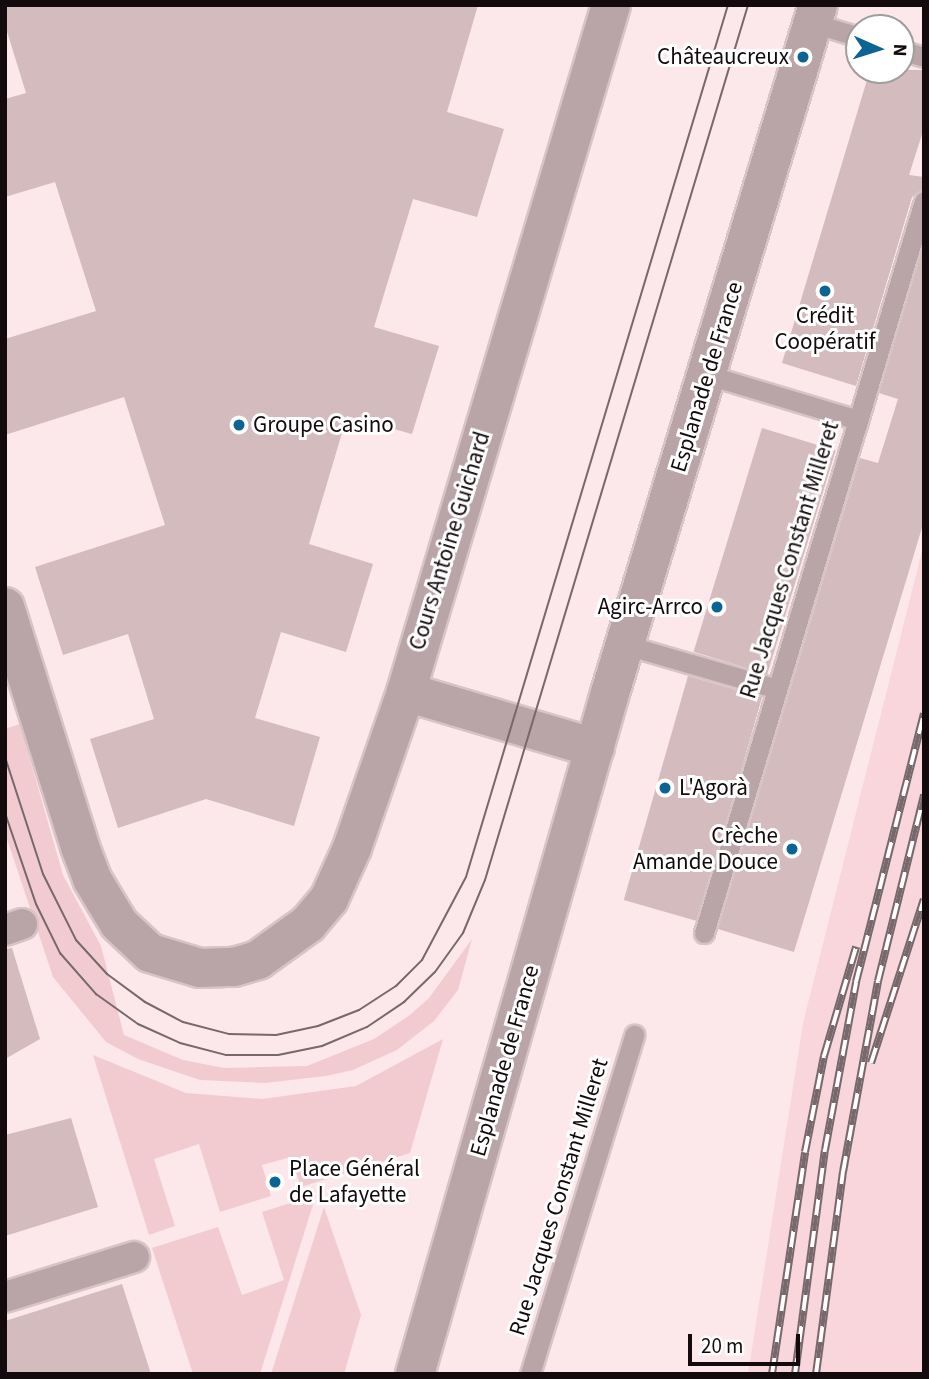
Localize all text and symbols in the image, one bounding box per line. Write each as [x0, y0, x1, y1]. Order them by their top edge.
north arrow [845, 14, 915, 84]
place label: Châteaucreux [657, 43, 789, 71]
text: N [886, 43, 913, 57]
marker: Châteaucreux [795, 49, 811, 65]
street label: Esplanade de France [665, 278, 749, 476]
marker: Crédit Coopératif [817, 283, 833, 299]
place label: Crédit Coopératif [774, 302, 876, 356]
place label: Groupe Casino [253, 411, 394, 439]
marker: Groupe Casino [231, 417, 247, 433]
street label: Rue Jacques Constant Milleret [735, 418, 845, 702]
street label: Cours Antoine Guichard [404, 428, 496, 654]
place label: Agirc-Arrco [598, 593, 703, 621]
marker: Agirc-Arrco [709, 599, 725, 615]
place label: L'Agorà [679, 774, 748, 802]
marker: L'Agorà [657, 780, 673, 796]
place label: Crèche Amande Douce [633, 822, 778, 876]
marker: Crèche Amande Douce [784, 841, 800, 857]
street label: Esplanade de France [464, 962, 546, 1160]
street label: Rue Jacques Constant Milleret [504, 1055, 614, 1339]
place label: Place Général de Lafayette [289, 1155, 420, 1209]
marker: Place Général de Lafayette [267, 1174, 283, 1190]
scale bar [691, 1320, 803, 1364]
text: 20 m [701, 1331, 743, 1361]

